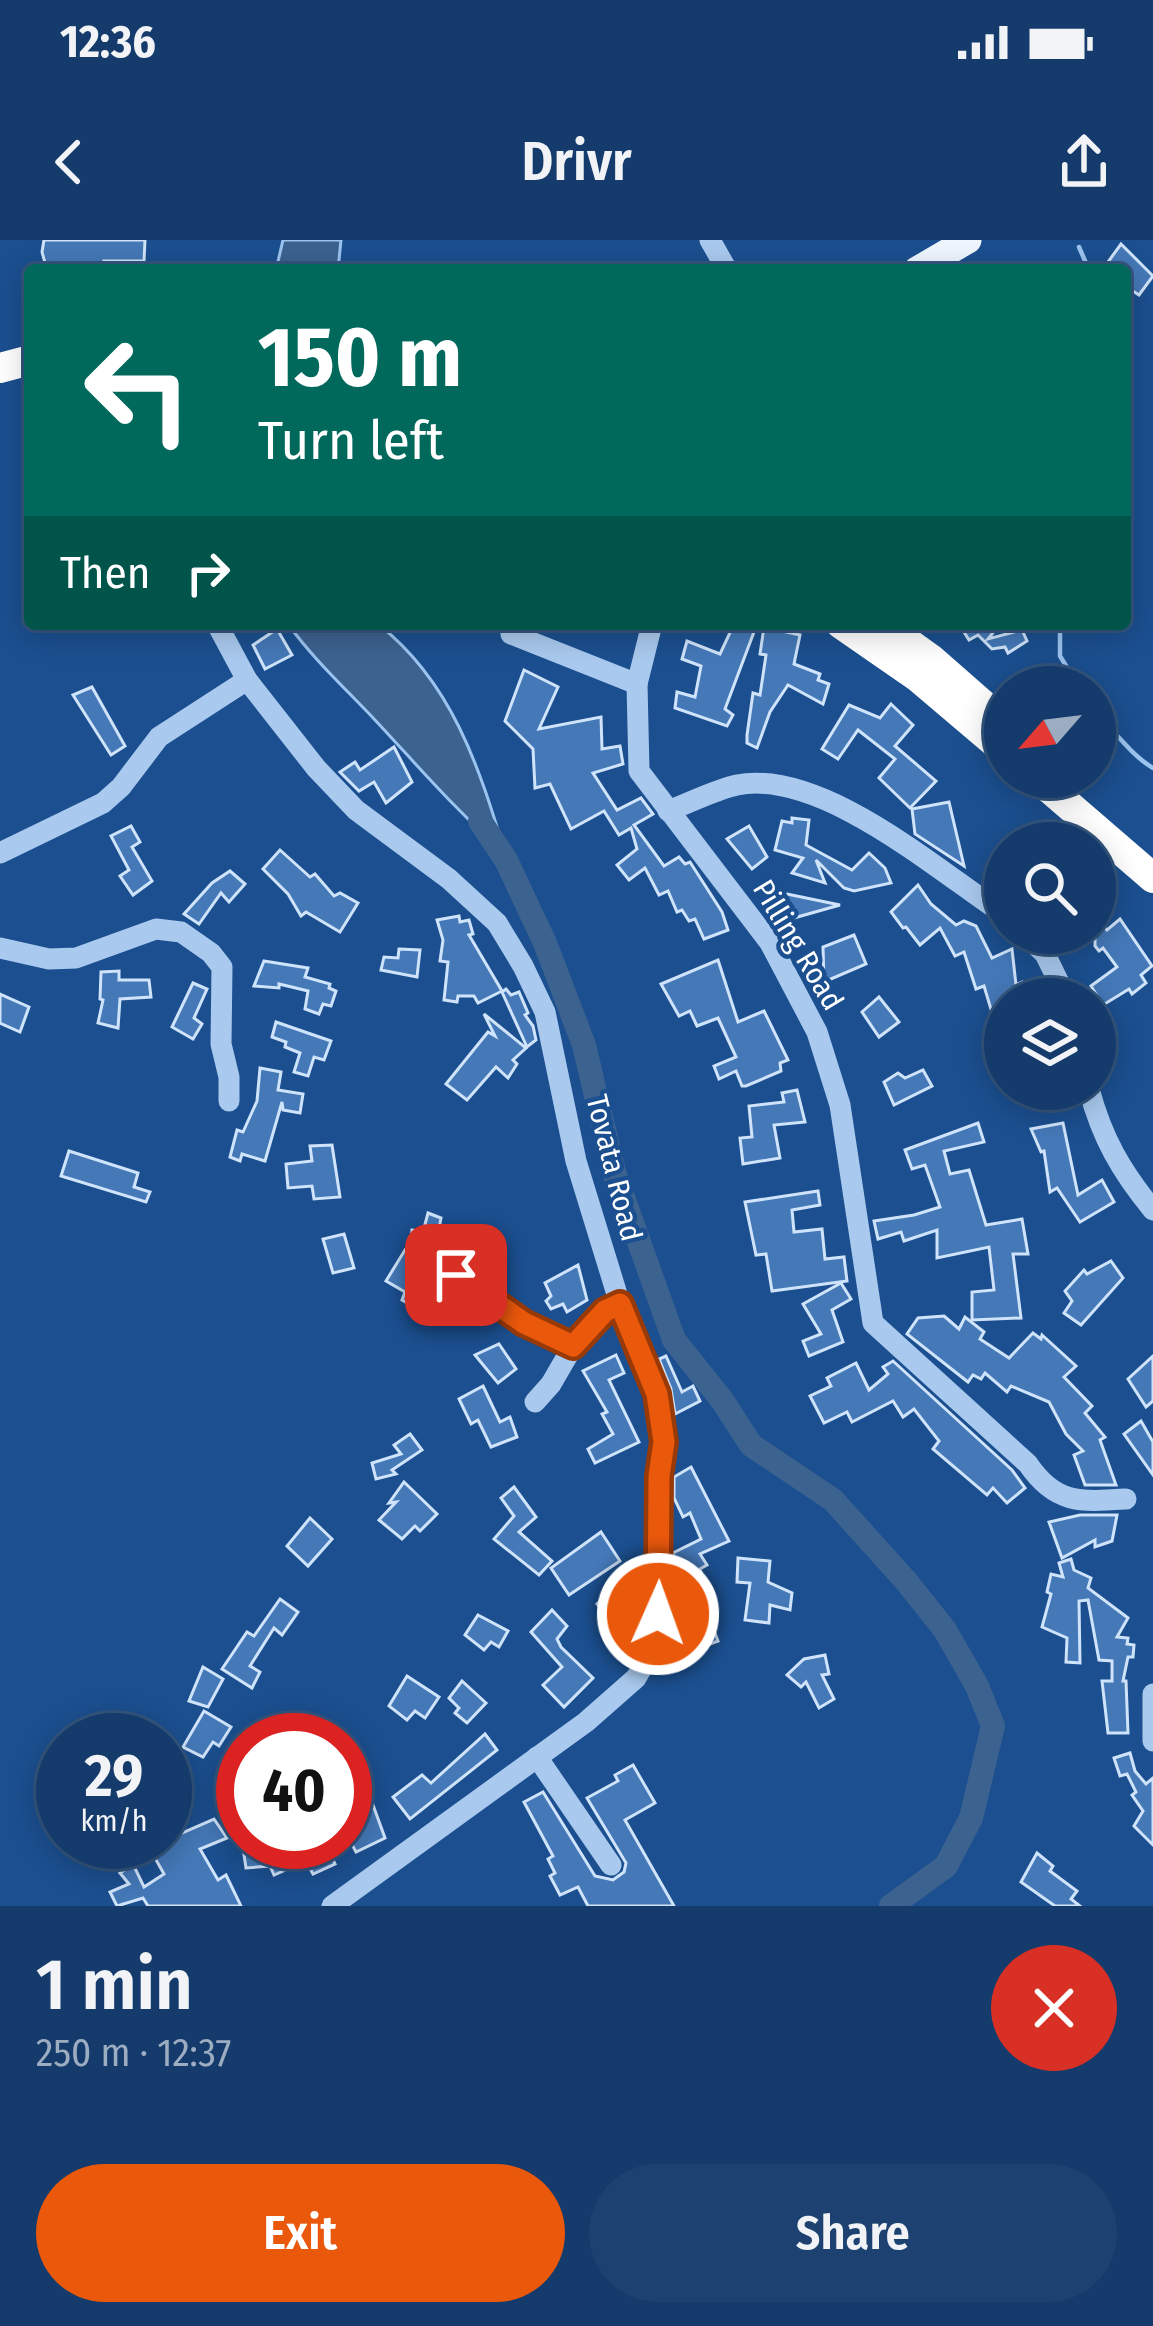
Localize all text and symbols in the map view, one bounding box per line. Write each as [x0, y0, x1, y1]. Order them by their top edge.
text: 12:36 [60, 15, 156, 69]
icon: back [36, 129, 102, 195]
icon: share [1051, 129, 1117, 195]
text: Drivr [521, 130, 632, 194]
text: 150 m [258, 307, 462, 408]
icon: left [60, 312, 216, 468]
text: Turn left [258, 409, 444, 473]
icon: right [175, 540, 241, 606]
text: Then [60, 546, 151, 600]
north arrow [984, 666, 1116, 798]
map controls [984, 666, 1116, 1110]
button: search [984, 822, 1116, 954]
street label: Pilling Road [745, 873, 851, 1017]
button: layers [984, 978, 1116, 1110]
street label: Tovata Road [579, 1091, 649, 1245]
pin [405, 1224, 507, 1326]
icon: arrive [423, 1242, 489, 1308]
position arrow [595, 1551, 721, 1677]
speed limit sign: 40 [216, 1713, 372, 1869]
text: 29 [85, 1740, 143, 1812]
text: km/h [81, 1803, 147, 1839]
text: 1 min [36, 1942, 193, 2028]
button: close [991, 1945, 1117, 2071]
text: 250 m · 12:37 [36, 2030, 231, 2076]
button: Exit [36, 2164, 565, 2302]
button: Share [589, 2164, 1117, 2302]

